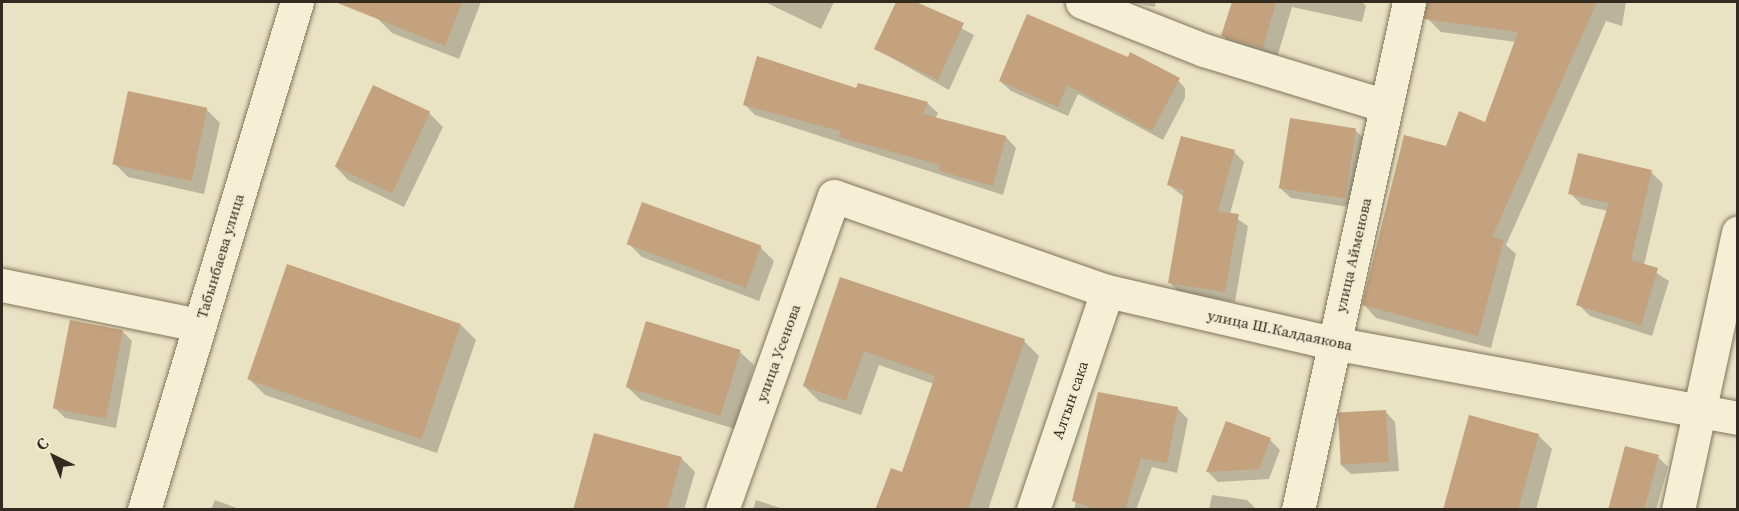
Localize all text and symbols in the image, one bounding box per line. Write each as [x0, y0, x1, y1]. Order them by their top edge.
street label: Табынбаева улица [192, 192, 248, 320]
street label: улица Айменова [1331, 196, 1375, 314]
street label: улица Усенова [752, 302, 804, 404]
street label: улица Ш.Калдаякова [1206, 306, 1354, 354]
street label: Алтын сака [1048, 359, 1092, 441]
north arrow [24, 427, 84, 487]
text: С [31, 432, 53, 455]

